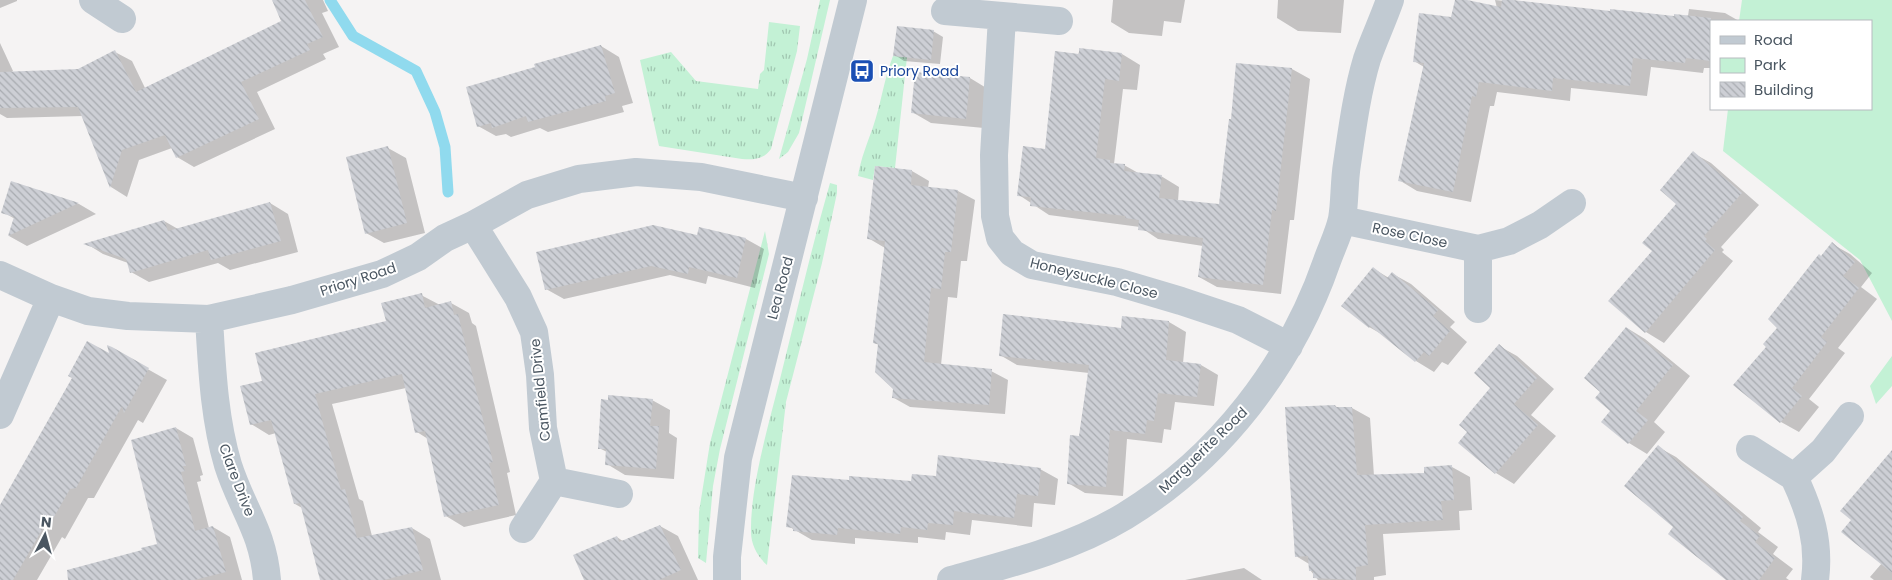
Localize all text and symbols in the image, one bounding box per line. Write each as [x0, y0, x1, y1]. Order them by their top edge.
legend [1710, 20, 1872, 110]
text: Road [1754, 29, 1793, 50]
text: Park [1754, 54, 1786, 75]
bus stop icon: Priory Road [849, 58, 875, 84]
place label: Priory Road [880, 61, 959, 81]
text: Building [1754, 79, 1814, 100]
street label: Rose Close [1371, 217, 1450, 253]
street label: Honeysuckle Close [1028, 252, 1160, 304]
street label: Lea Road [762, 254, 798, 322]
street label: Priory Road [317, 257, 399, 301]
street label: Camfield Drive [525, 337, 555, 442]
street label: Marguerite Road [1154, 402, 1252, 498]
street label: Clare Drive [214, 441, 260, 520]
north arrow [20, 510, 70, 560]
text: N [40, 512, 53, 533]

